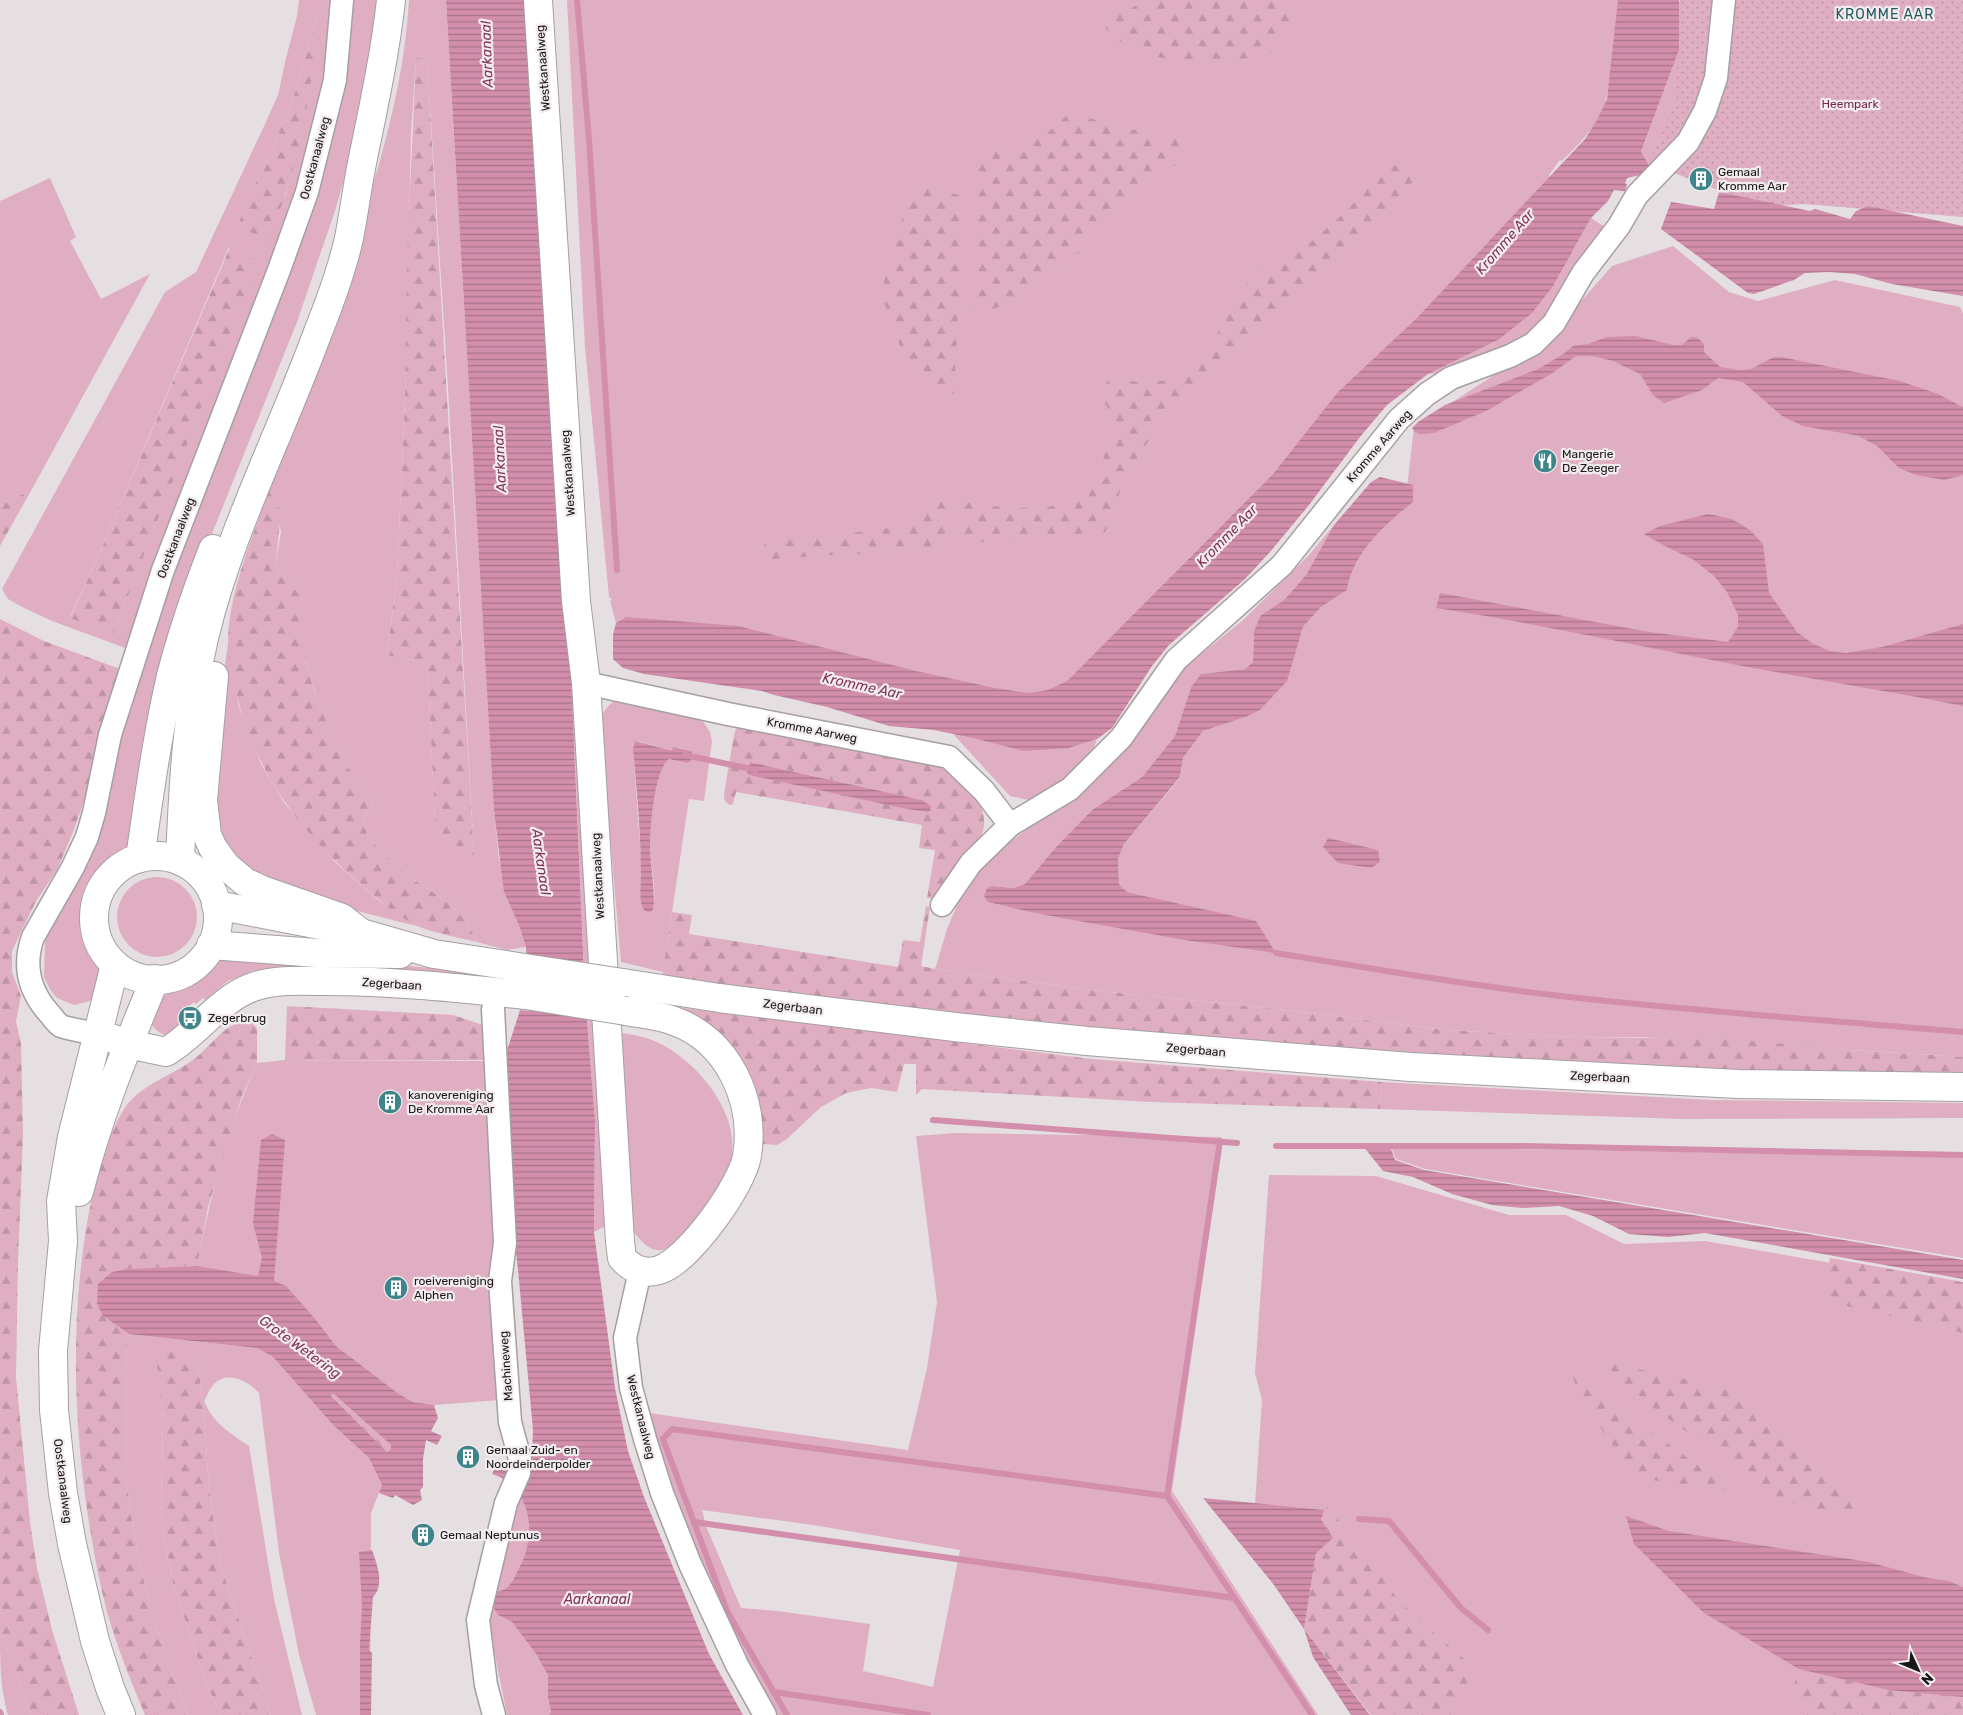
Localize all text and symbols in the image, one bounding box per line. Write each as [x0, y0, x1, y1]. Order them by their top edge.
district label: KROMME AAR [1836, 6, 1934, 23]
water label: Aarkanaal [477, 20, 497, 89]
street label: Westkanaalweg [533, 24, 553, 112]
park label: Heempark [1821, 97, 1879, 111]
street label: Oostkanaalweg [297, 115, 333, 201]
place label: Gemaal Kromme Aar [1718, 165, 1787, 193]
building icon: Gemaal Kromme Aar [1688, 166, 1714, 192]
water label: Kromme Aar [1472, 206, 1538, 278]
street label: Kromme Aarweg [1344, 407, 1414, 485]
water label: Aarkanaal [490, 425, 510, 494]
street label: Westkanaalweg [558, 429, 578, 517]
place label: Mangerie De Zeeger [1562, 447, 1619, 475]
restaurant icon: Mangerie De Zeeger [1532, 448, 1558, 474]
street label: Oostkanaalweg [154, 496, 198, 580]
water label: Kromme Aar [1193, 501, 1261, 571]
water label: Kromme Aar [821, 669, 904, 703]
street label: Kromme Aarweg [766, 714, 858, 746]
water label: Aarkanaal [528, 827, 554, 897]
street label: Westkanaalweg [589, 833, 607, 919]
street label: Zegerbaan [362, 975, 422, 993]
street label: Zegerbaan [762, 996, 824, 1018]
bus stop icon: Zegerbrug [177, 1005, 203, 1031]
place label: Zegerbrug [208, 1011, 266, 1025]
street label: Zegerbaan [1166, 1040, 1226, 1060]
street label: Zegerbaan [1570, 1068, 1630, 1086]
place label: kanovereniging De Kromme Aar [408, 1088, 495, 1116]
building icon: kanovereniging De Kromme Aar [377, 1089, 403, 1115]
place label: roeivereniging Alphen [414, 1274, 494, 1302]
building icon: roeivereniging Alphen [383, 1275, 409, 1301]
water label: Grote Wetering [256, 1312, 344, 1382]
street label: Machineweg [497, 1331, 515, 1401]
street label: Westkanaalweg [624, 1373, 658, 1461]
street label: Oostkanaalweg [51, 1438, 75, 1524]
place label: Gemaal Zuid- en Noordeinderpolder [486, 1443, 591, 1471]
building icon: Gemaal Zuid- en Noordeinderpolder [455, 1444, 481, 1470]
building icon: Gemaal Neptunus [410, 1522, 436, 1548]
place label: Gemaal Neptunus [440, 1528, 539, 1542]
water label: Aarkanaal [563, 1591, 631, 1608]
north arrow [1893, 1645, 1943, 1695]
text: N [1917, 1669, 1937, 1688]

